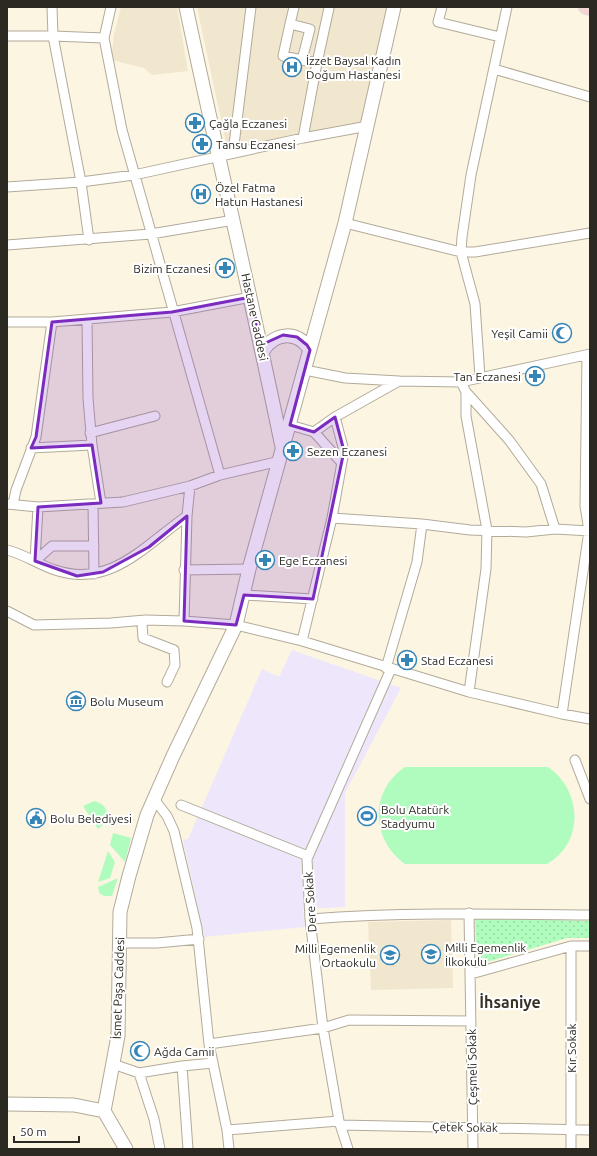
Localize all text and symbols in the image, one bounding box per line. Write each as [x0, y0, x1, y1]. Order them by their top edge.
place label: İzzet Baysal Kadın Doğum Hastanesi [306, 54, 401, 81]
hospital icon: İzzet Baysal Kadın Doğum Hastanesi [281, 56, 303, 78]
pharmacy icon: Çağla Eczanesi [184, 112, 206, 134]
place label: Çağla Eczanesi [209, 117, 287, 130]
pharmacy icon: Tansu Eczanesi [191, 133, 213, 155]
place label: Tansu Eczanesi [216, 138, 296, 151]
place label: Özel Fatma Hatun Hastanesi [215, 181, 303, 208]
hospital icon: Özel Fatma Hatun Hastanesi [190, 183, 212, 205]
pharmacy icon: Bizim Eczanesi [214, 257, 236, 279]
place label: Bizim Eczanesi [133, 262, 211, 275]
street label: Hastane Caddesi [239, 272, 271, 362]
mosque icon: Yeşil Camii [551, 322, 573, 344]
place label: Yeşil Camii [491, 327, 548, 340]
pharmacy icon: Tan Eczanesi [524, 365, 546, 387]
place label: Tan Eczanesi [453, 370, 521, 383]
pharmacy icon: Sezen Eczanesi [282, 440, 304, 462]
place label: Sezen Eczanesi [307, 445, 387, 458]
pharmacy icon: Ege Eczanesi [254, 549, 276, 571]
place label: Ege Eczanesi [279, 554, 348, 567]
pharmacy icon: Stad Eczanesi [396, 649, 418, 671]
place label: Stad Eczanesi [421, 654, 494, 667]
museum icon: Bolu Museum [65, 690, 87, 712]
place label: Bolu Museum [90, 695, 164, 708]
place label: Bolu Atatürk Stadyumu [381, 803, 449, 830]
sports icon: Bolu Atatürk Stadyumu [356, 805, 378, 827]
public building icon: Bolu Belediyesi [25, 807, 47, 829]
place label: Bolu Belediyesi [50, 812, 132, 825]
street label: Dere Sokak [301, 871, 319, 933]
street label: İsmet Paşa Caddesi [110, 937, 126, 1039]
place label: Milli Egemenlik İlkokulu [445, 941, 526, 968]
place label: Milli Egemenlik Ortaokulu [295, 942, 376, 969]
school or university icon: Milli Egemenlik İlkokulu [420, 943, 442, 965]
school or university icon: Milli Egemenlik Ortaokulu [379, 944, 401, 966]
district label: İhsaniye [479, 993, 541, 1011]
street label: Kır Sokak [565, 1023, 578, 1073]
street label: Çeşmeli Sokak [465, 1029, 479, 1105]
mosque icon: Ağda Camii [129, 1040, 151, 1062]
place label: Ağda Camii [154, 1045, 214, 1058]
scale bar [14, 1118, 79, 1144]
street label: Çetek Sokak [432, 1120, 498, 1134]
text: 50 m [20, 1125, 47, 1138]

